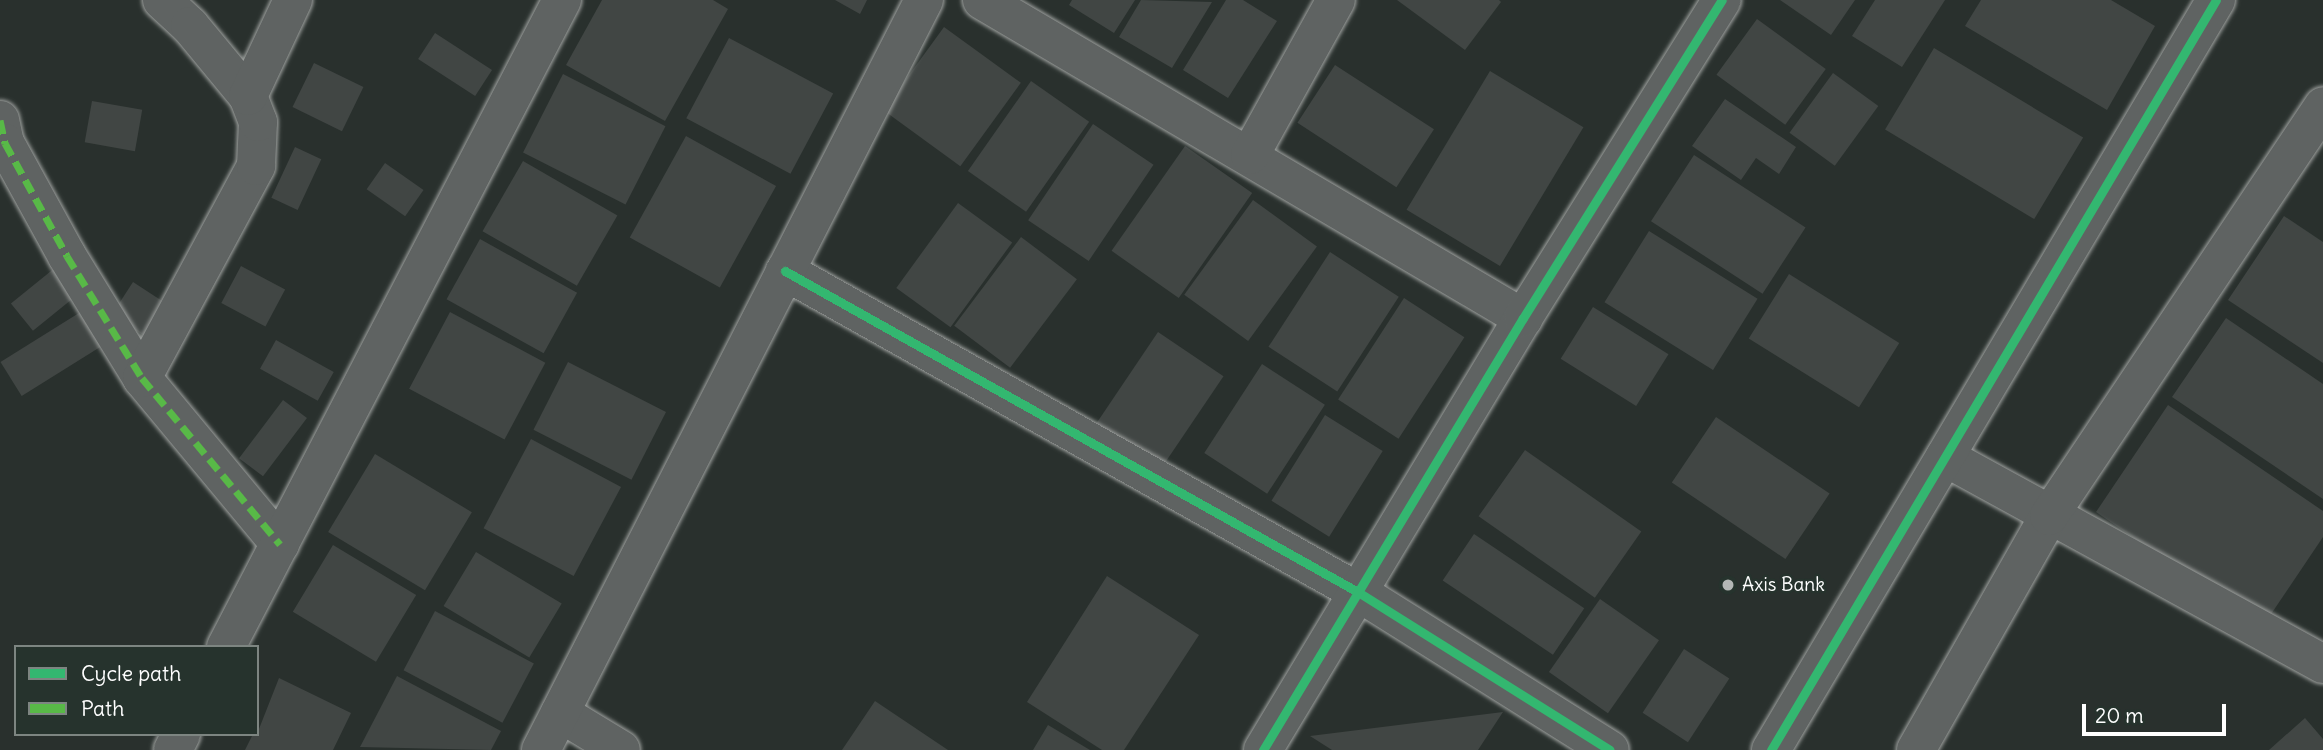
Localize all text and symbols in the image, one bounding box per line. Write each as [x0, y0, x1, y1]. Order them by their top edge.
place label: Axis Bank [1742, 574, 1825, 596]
marker: Axis Bank [1720, 577, 1736, 593]
legend [14, 645, 259, 736]
text: Cycle path [81, 660, 181, 687]
scale bar [2085, 690, 2228, 734]
text: Path [81, 695, 124, 722]
text: 20 m [2095, 702, 2144, 729]

